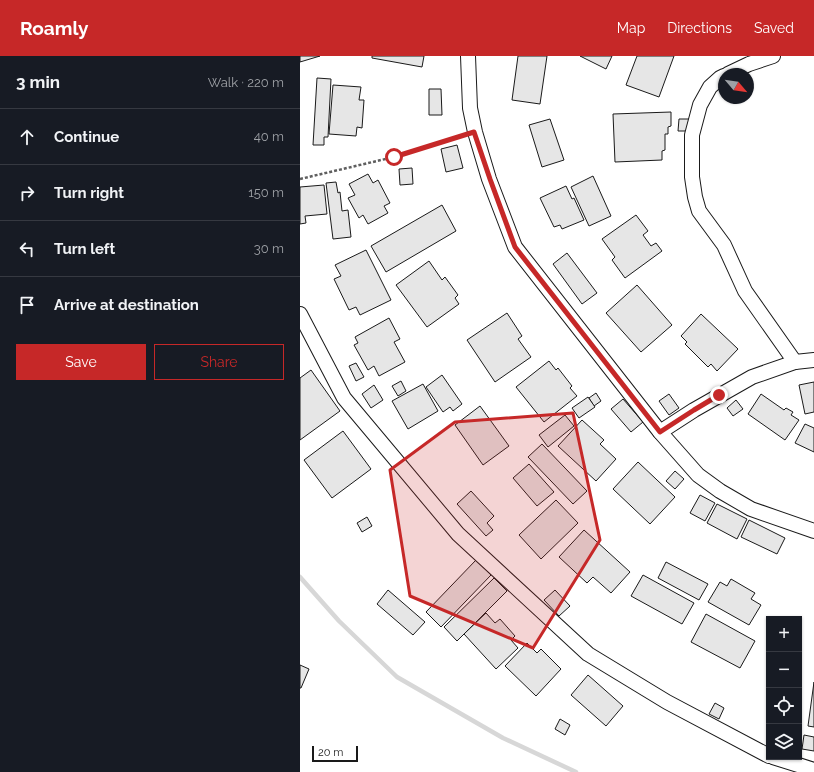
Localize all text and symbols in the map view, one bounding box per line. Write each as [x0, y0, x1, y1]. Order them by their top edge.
text: Roamly [20, 17, 88, 39]
text: Map [617, 20, 645, 36]
text: Directions [667, 20, 732, 36]
text: Saved [754, 20, 794, 36]
north arrow [718, 68, 754, 104]
text: 3 min [16, 72, 60, 92]
text: Walk · 220 m [208, 75, 284, 90]
icon: ahead [16, 126, 38, 148]
text: Continue [54, 128, 119, 146]
text: 40 m [254, 129, 284, 144]
route start [385, 148, 403, 166]
icon: right [16, 182, 38, 204]
text: Turn right [54, 184, 124, 202]
text: 150 m [248, 185, 284, 200]
icon: left [16, 238, 38, 260]
text: Turn left [54, 240, 115, 258]
text: 30 m [254, 241, 284, 256]
icon: arrive [16, 294, 38, 316]
text: Arrive at destination [54, 296, 199, 314]
button: Save [16, 344, 146, 380]
button: Share [154, 344, 284, 380]
route end [710, 386, 728, 404]
map controls [766, 616, 802, 760]
button: + [766, 616, 802, 652]
button: − [766, 652, 802, 688]
button: locate [766, 688, 802, 724]
button: layers [766, 724, 802, 760]
scale bar [312, 744, 358, 763]
text: 20 m [318, 746, 343, 759]

